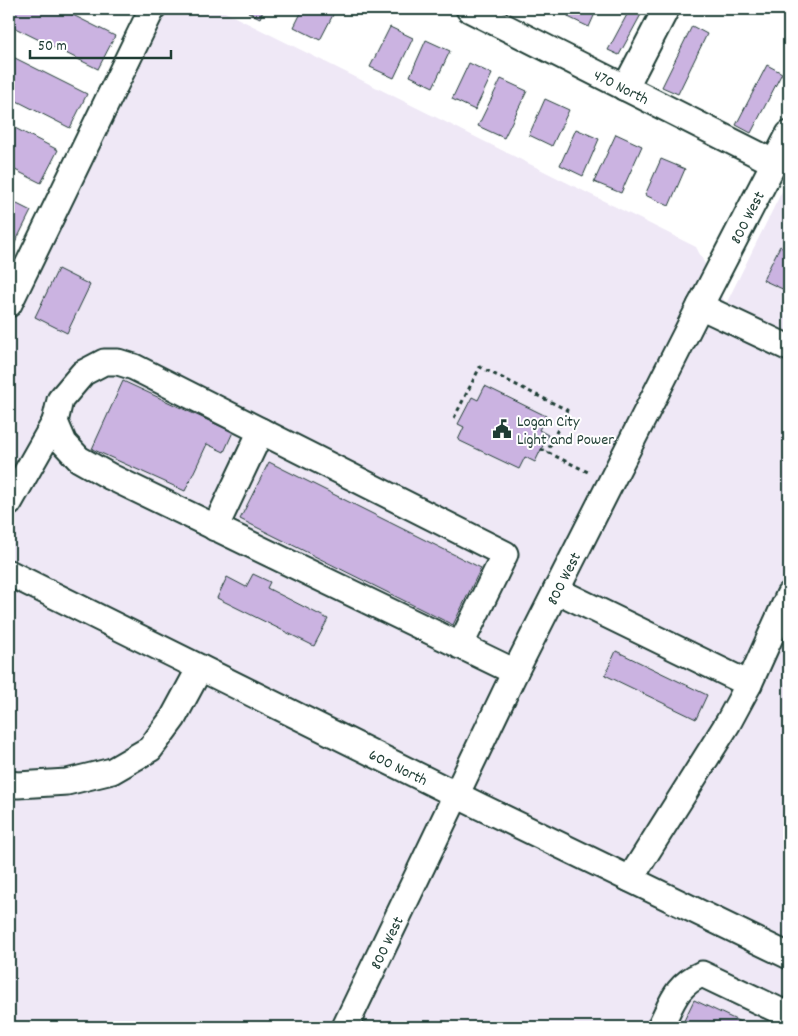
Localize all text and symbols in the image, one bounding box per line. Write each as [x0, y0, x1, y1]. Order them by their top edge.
scale bar [30, 28, 171, 60]
text: 50 m [38, 36, 67, 58]
street label: 470 North [589, 64, 652, 112]
street label: 800 West [725, 188, 772, 248]
place label: Logan City Light and Power [517, 411, 614, 452]
public building icon: Logan City Light and Power [491, 418, 513, 440]
street label: 800 West [542, 549, 588, 609]
street label: 600 North [364, 744, 431, 793]
street label: 800 West [365, 913, 410, 974]

